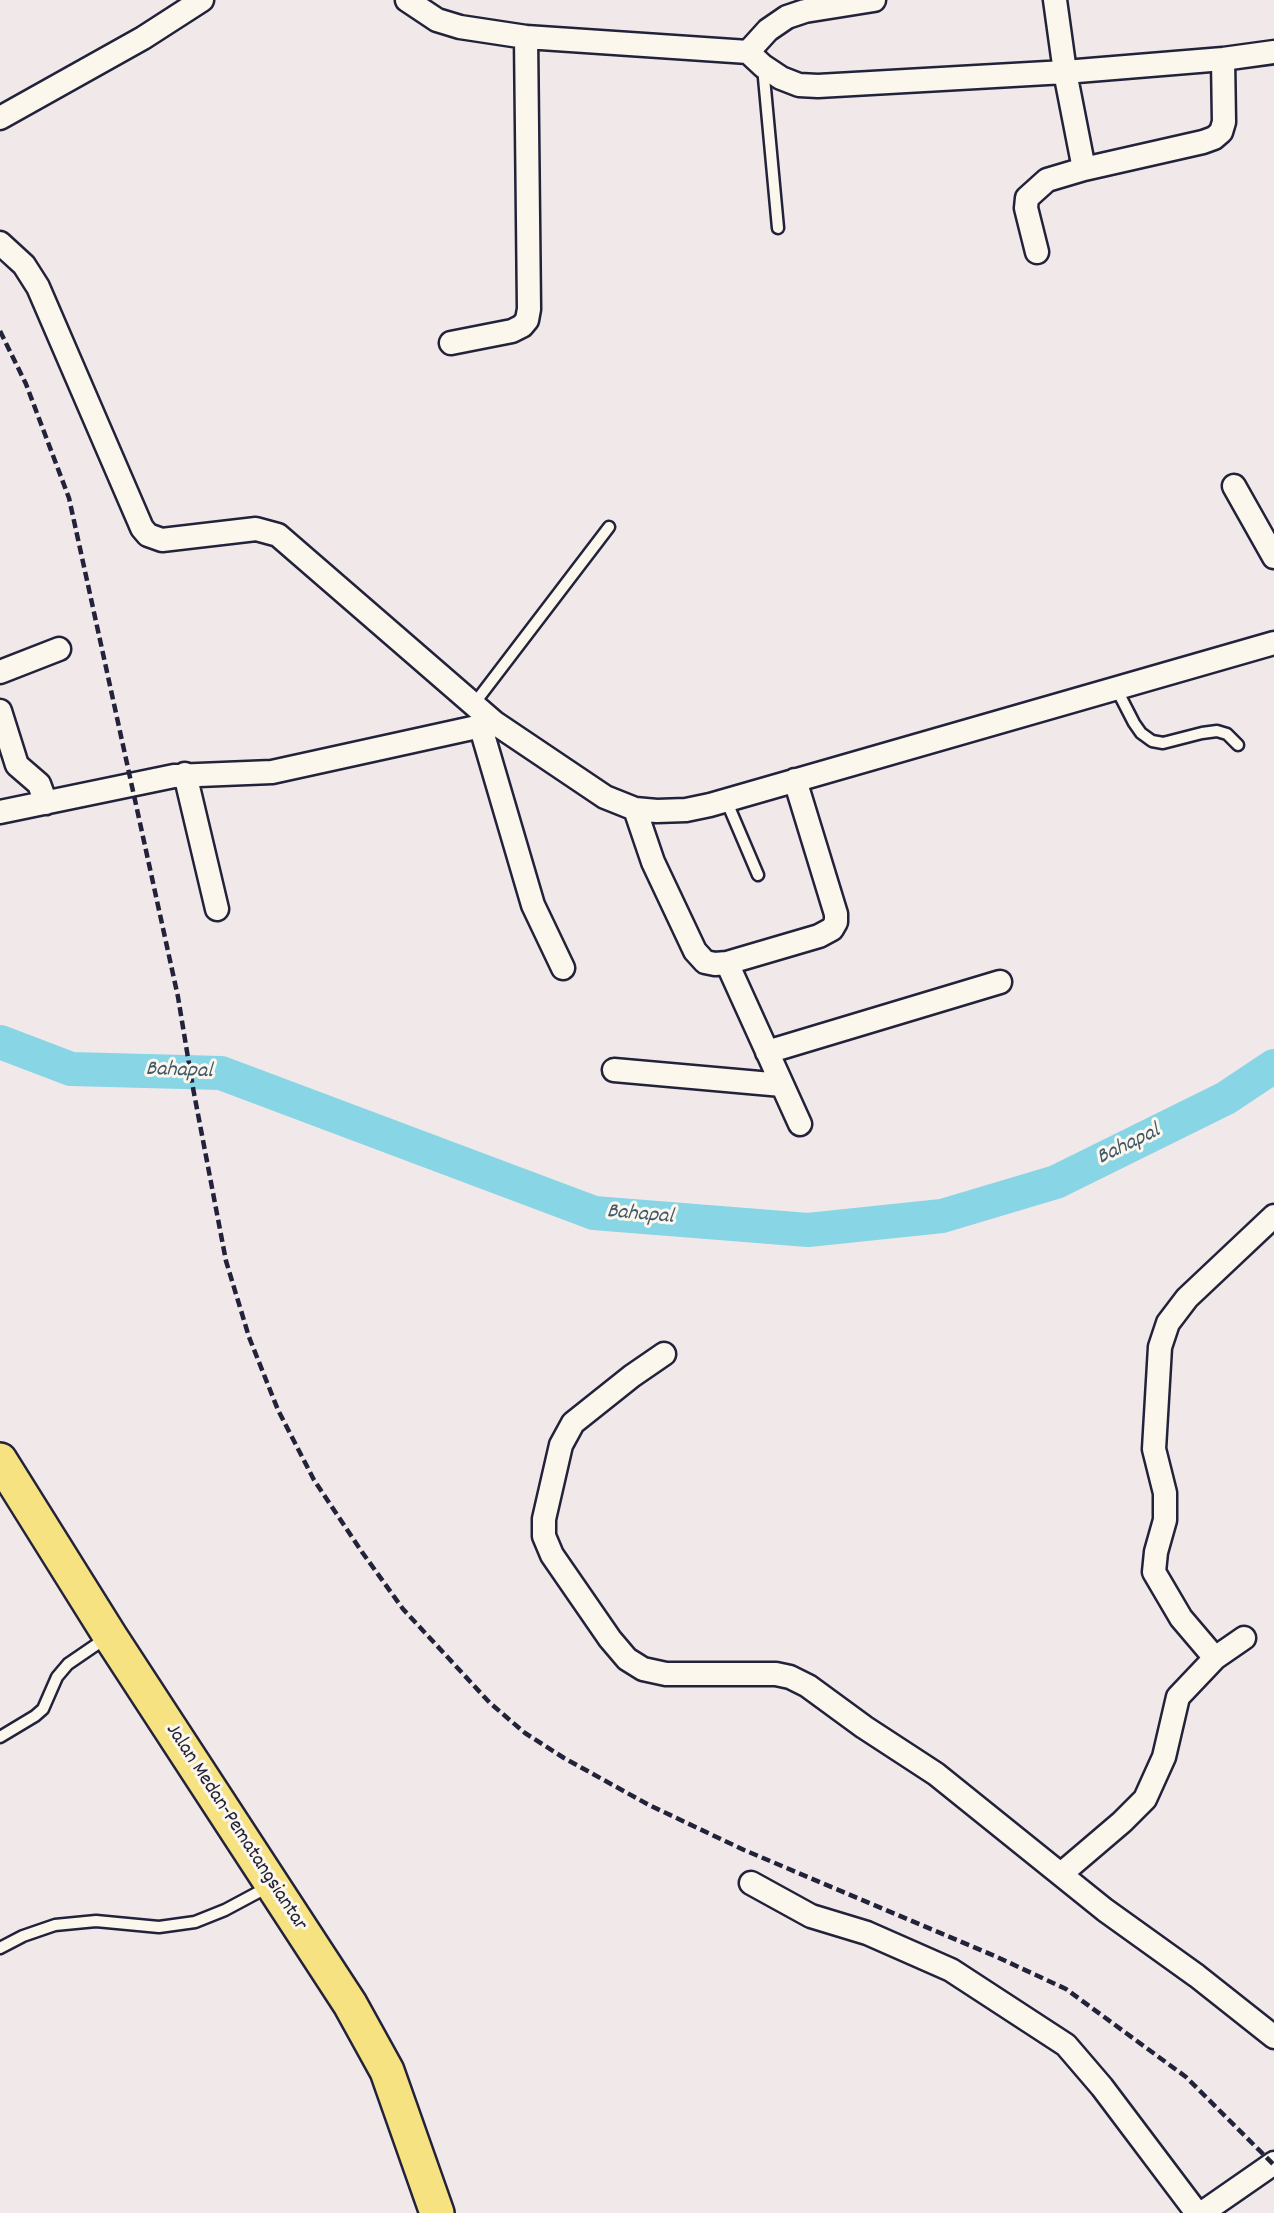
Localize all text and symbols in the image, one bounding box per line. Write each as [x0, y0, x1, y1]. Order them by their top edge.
water label: Bahapal [145, 1058, 213, 1086]
water label: Bahapal [1093, 1119, 1165, 1173]
water label: Bahapal [606, 1200, 674, 1232]
street label: Jalan Medan-Pematangsiantar [158, 1720, 312, 1936]

